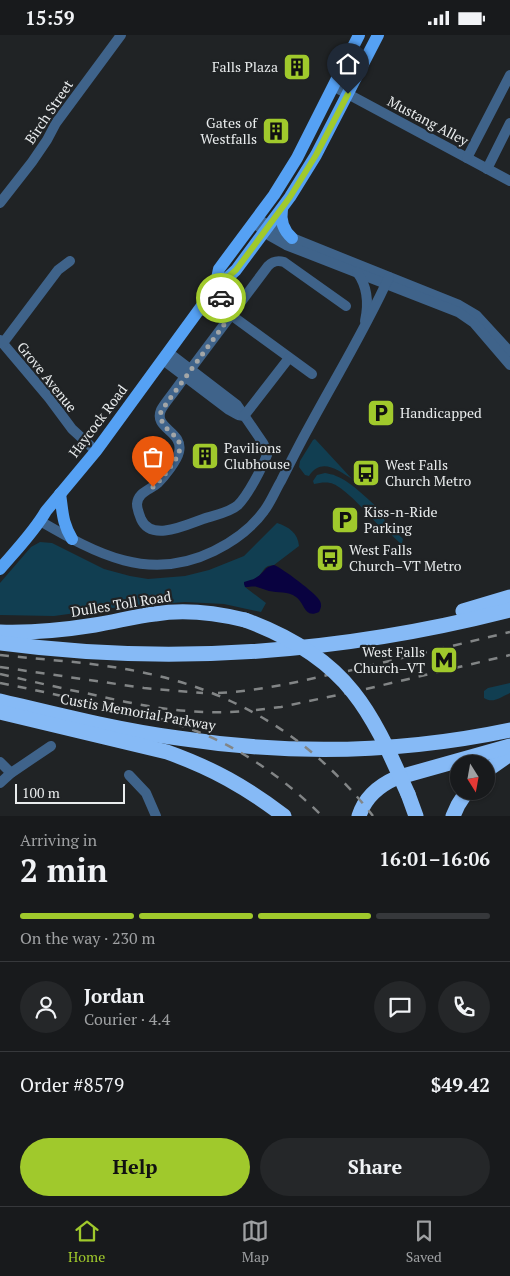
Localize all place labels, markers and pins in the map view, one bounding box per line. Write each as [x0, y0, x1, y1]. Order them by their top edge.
pin [327, 43, 369, 94]
building icon: Falls Plaza [282, 52, 312, 82]
place label: Falls Plaza [212, 57, 278, 76]
place label: Gates of Westfalls [200, 113, 258, 148]
building icon: Gates of Westfalls [261, 116, 291, 146]
parking icon: Handicapped [366, 398, 396, 428]
place label: Handicapped [400, 403, 482, 422]
pin [132, 436, 174, 487]
place label: Pavilions Clubhouse [224, 438, 290, 473]
building icon: Pavilions Clubhouse [190, 441, 220, 471]
place label: West Falls Church Metro [385, 455, 472, 490]
bus stop icon: West Falls Church Metro [351, 458, 381, 488]
place label: Kiss-n-Ride Parking [364, 502, 438, 537]
parking icon: Kiss-n-Ride Parking [330, 505, 360, 535]
place label: West Falls Church–VT Metro [349, 540, 462, 575]
bus stop icon: West Falls Church–VT Metro [315, 543, 345, 573]
place label: West Falls Church–VT [353, 642, 425, 677]
metro station icon: West Falls Church–VT [429, 645, 459, 675]

